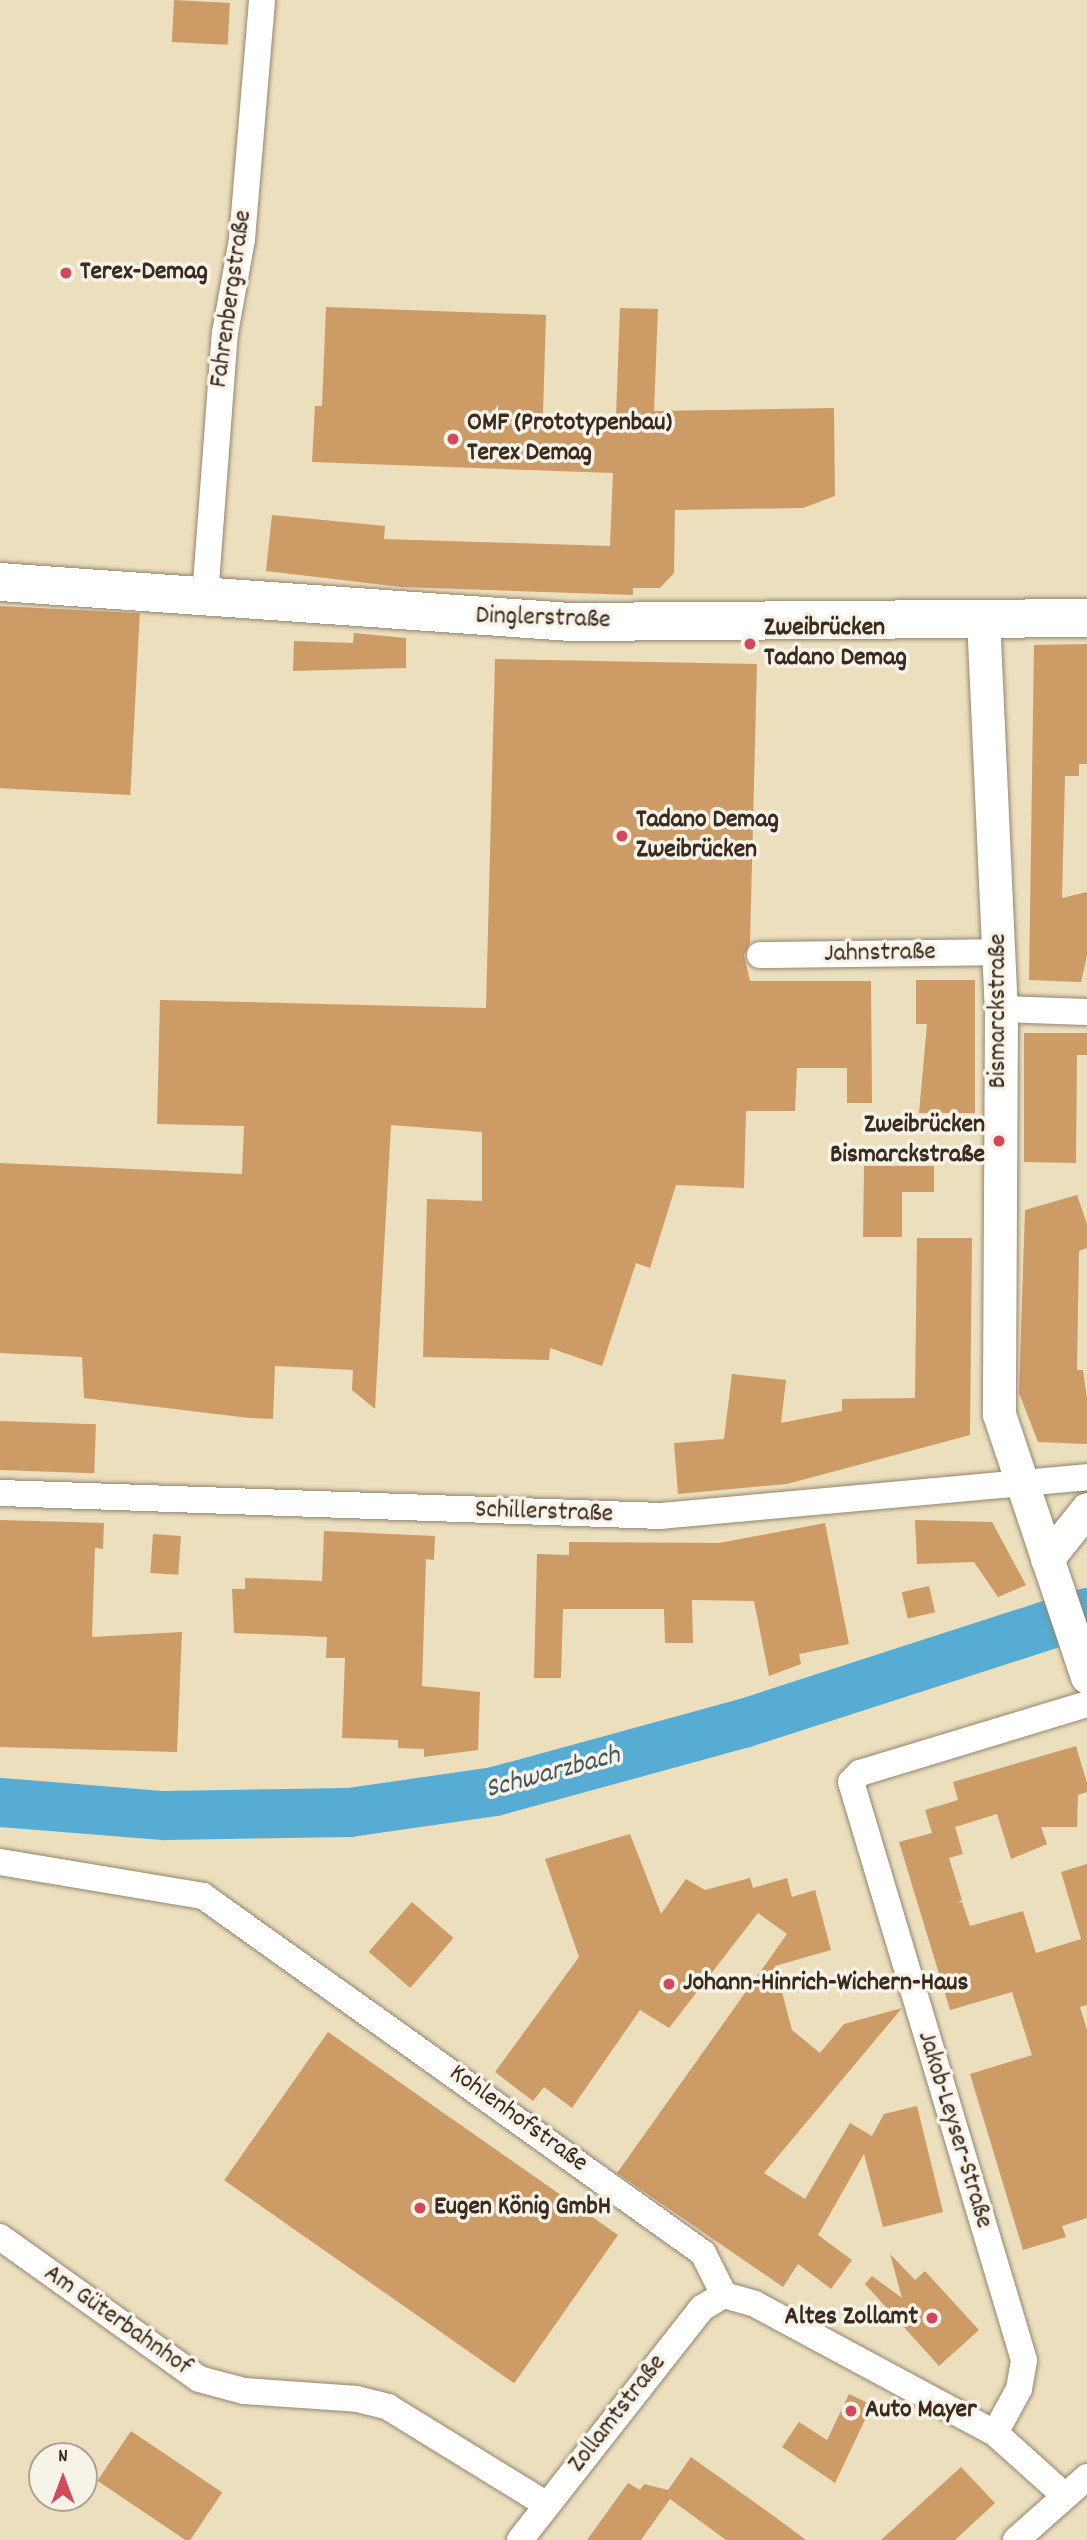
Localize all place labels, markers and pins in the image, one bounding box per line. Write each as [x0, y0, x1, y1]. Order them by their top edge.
place label: Terex-Demag [80, 257, 208, 289]
marker: Terex-Demag [58, 265, 74, 281]
place label: OMF (Prototypenbau) Terex Demag [467, 408, 672, 470]
marker: OMF (Prototypenbau) Terex Demag [445, 431, 461, 447]
place label: Zweibrücken Tadano Demag [764, 613, 907, 674]
marker: Zweibrücken Tadano Demag [742, 636, 758, 652]
place label: Tadano Demag Zweibrücken [636, 805, 779, 866]
marker: Tadano Demag Zweibrücken [614, 828, 630, 844]
place label: Zweibrücken Bismarckstraße [830, 1110, 985, 1172]
marker: Zweibrücken Bismarckstraße [991, 1133, 1007, 1149]
place label: Johann-Hinrich-Wichern-Haus [683, 1968, 968, 2000]
marker: Johann-Hinrich-Wichern-Haus [661, 1976, 677, 1992]
place label: Eugen König GmbH [434, 2192, 611, 2224]
marker: Eugen König GmbH [412, 2200, 428, 2216]
place label: Altes Zollamt [785, 2302, 918, 2334]
marker: Altes Zollamt [924, 2310, 940, 2326]
place label: Auto Mayer [865, 2395, 977, 2427]
marker: Auto Mayer [843, 2403, 859, 2419]

